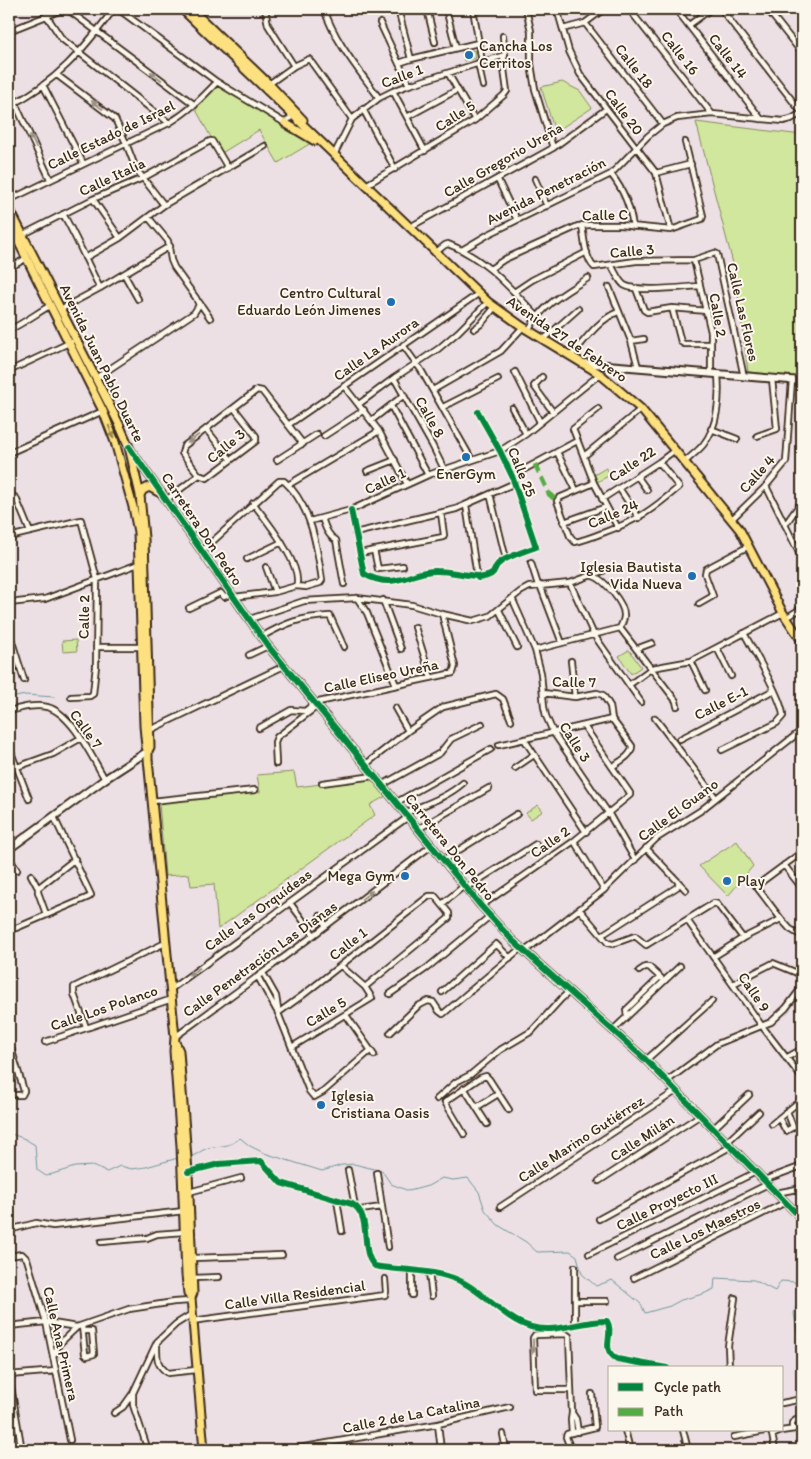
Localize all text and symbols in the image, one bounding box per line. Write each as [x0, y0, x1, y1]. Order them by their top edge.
street label: Calle 16 [657, 27, 703, 79]
street label: Calle 14 [705, 30, 751, 82]
place label: Cancha Los Cerritos [479, 37, 553, 72]
street label: Calle 18 [611, 40, 657, 92]
marker: Cancha Los Cerritos [463, 49, 475, 61]
street label: Calle 1 [379, 60, 426, 92]
one-way arrow [150, 70, 163, 81]
street label: Calle 20 [601, 85, 647, 139]
street label: Calle Estado de Israel [44, 96, 178, 174]
street label: Calle 5 [432, 96, 479, 136]
one-way arrow [91, 100, 104, 111]
street label: Calle Gregorio Ureña [440, 118, 566, 201]
one-way arrow [28, 134, 36, 148]
street label: Avenida Penetración [483, 153, 609, 229]
street label: Calle Italia [76, 154, 149, 200]
street label: Calle C [582, 206, 629, 224]
street label: Calle 3 [609, 240, 655, 262]
street label: Calle Las Flores [723, 261, 763, 363]
street label: Avenida Juan Pablo Duarte [56, 281, 148, 445]
place label: Centro Cultural Eduardo León Jimenes [237, 284, 382, 319]
street label: Avenida 27 de Febrero [503, 292, 631, 386]
street label: Calle 2 [705, 292, 731, 339]
marker: Centro Cultural Eduardo León Jimenes [385, 296, 397, 308]
street label: Calle La Aurora [330, 313, 422, 385]
street label: Calle 8 [411, 393, 449, 441]
one-way arrow [108, 424, 115, 439]
street label: Calle 3 [203, 425, 249, 467]
one-way arrow [186, 434, 200, 444]
street label: Calle 22 [605, 442, 659, 486]
street label: Calle 25 [504, 444, 540, 500]
marker: EnerGym [460, 451, 472, 463]
street label: Calle 4 [735, 451, 779, 497]
street label: Calle 1 [362, 464, 409, 498]
place label: EnerGym [436, 465, 496, 483]
street label: Carretera Don Pedro [157, 469, 247, 589]
street label: Calle 24 [585, 495, 641, 533]
place label: Iglesia Bautista Vida Nueva [580, 558, 683, 593]
marker: Iglesia Bautista Vida Nueva [686, 570, 698, 582]
street label: Calle 2 [75, 595, 93, 639]
street label: Calle Eliseo Ureña [322, 655, 440, 697]
street label: Calle 7 [552, 673, 597, 691]
street label: Calle E-1 [691, 682, 751, 724]
street label: Calle 7 [66, 706, 107, 752]
street label: Calle 3 [555, 718, 595, 766]
street label: Calle El Guano [634, 775, 722, 845]
street label: Carretera Don Pedro [401, 790, 499, 904]
street label: Calle 2 [527, 822, 573, 862]
street label: Calle Las Orquídeas [201, 865, 315, 955]
place label: Mega Gym [328, 867, 395, 885]
marker: Mega Gym [399, 870, 411, 882]
place label: Play [737, 872, 765, 890]
marker: Play [721, 875, 733, 887]
one-way arrow [360, 890, 374, 900]
street label: Calle Penetración Las Dianas [179, 897, 341, 1021]
street label: Calle 1 [325, 924, 371, 964]
one-way arrow [188, 967, 201, 978]
street label: Calle 9 [734, 969, 774, 1016]
street label: Calle Los Polanco [48, 981, 160, 1035]
street label: Calle 5 [302, 993, 350, 1031]
place label: Iglesia Cristiana Oasis [331, 1087, 430, 1122]
street label: Calle Marino Gutiérrez [515, 1091, 648, 1187]
marker: Iglesia Cristiana Oasis [315, 1099, 327, 1111]
street label: Calle Milán [607, 1110, 678, 1165]
street label: Calle Proyecto III [613, 1170, 721, 1234]
street label: Calle Los Maestros [647, 1194, 764, 1264]
street label: Calle Villa Residencial [223, 1276, 367, 1314]
street label: Calle Ana Primera [39, 1285, 83, 1403]
one-way arrow [529, 1338, 537, 1354]
legend [608, 1366, 784, 1432]
text: Cycle path [654, 1378, 721, 1396]
street label: Calle 2 de La Catalina [341, 1393, 482, 1437]
text: Path [654, 1402, 683, 1420]

